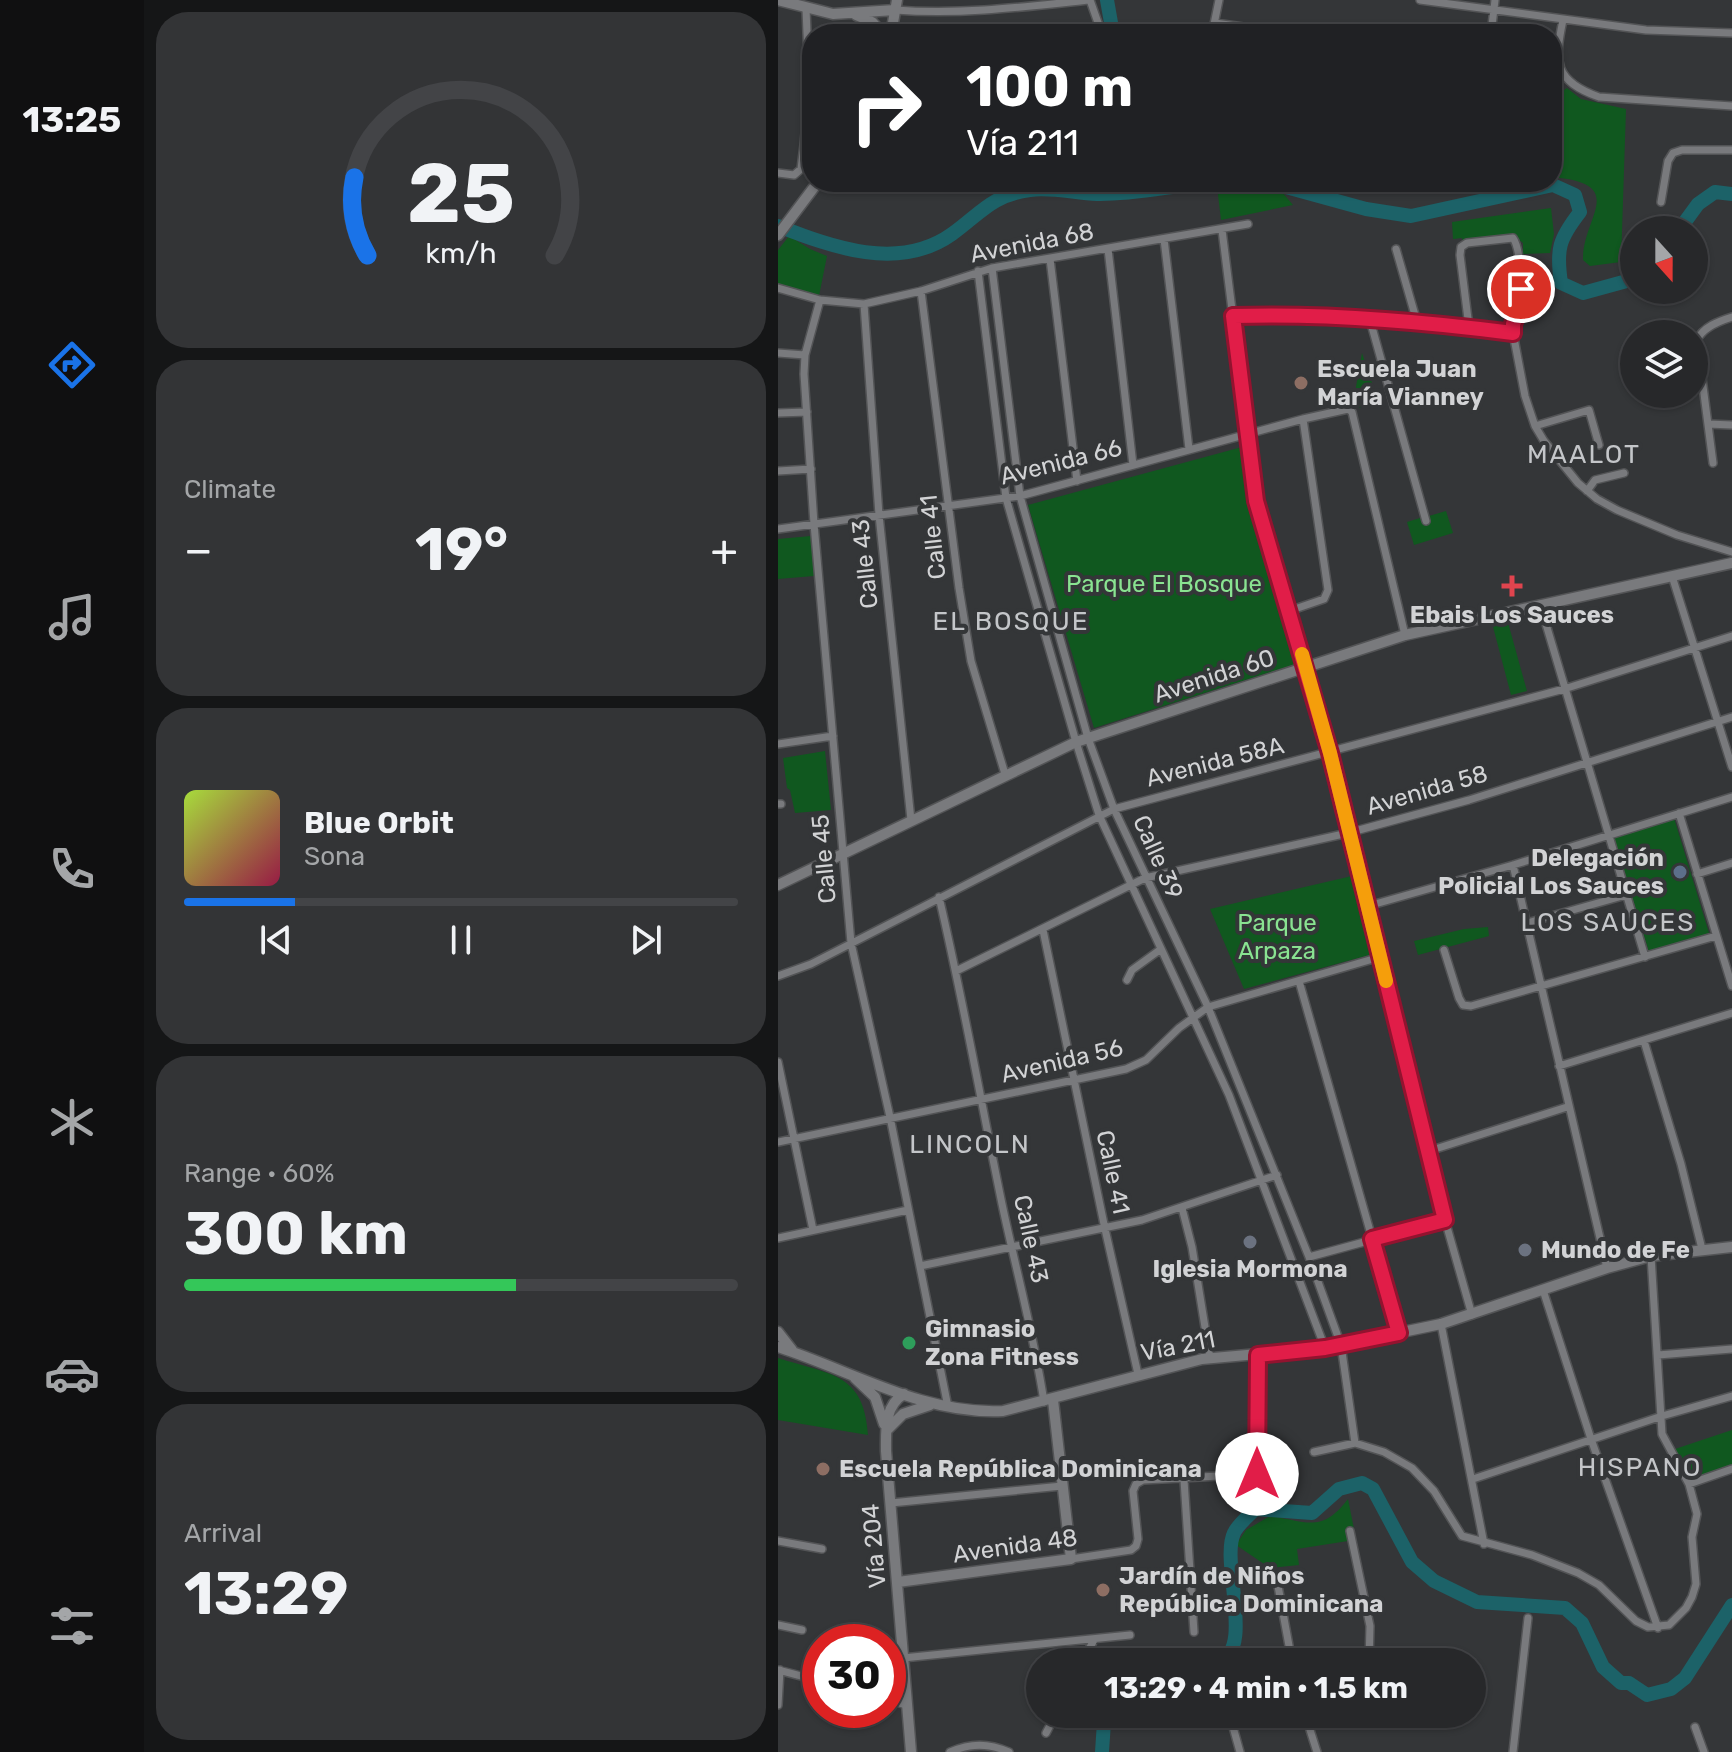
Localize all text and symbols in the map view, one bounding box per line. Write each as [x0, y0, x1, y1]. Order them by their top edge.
text: 100 m [966, 54, 1133, 120]
icon: right [834, 56, 938, 160]
text: 13:25 [23, 98, 121, 141]
text: Vía 211 [966, 121, 1079, 164]
text: 25 [407, 144, 515, 243]
north arrow [1620, 216, 1708, 304]
map controls [1620, 216, 1708, 408]
street label: Avenida 68 [968, 217, 1096, 269]
text: km/h [425, 236, 497, 270]
pin [1487, 255, 1555, 323]
icon: arrive [1499, 267, 1543, 311]
button: layers [1620, 320, 1708, 408]
icon: directions [44, 337, 100, 393]
place label: Escuela Juan María Vianney [1317, 355, 1484, 411]
marker: Escuela Juan María Vianney [1292, 374, 1310, 392]
street label: Avenida 66 [997, 433, 1125, 491]
district label: MAALOT [1527, 439, 1641, 470]
text: Climate [184, 474, 276, 505]
street label: Calle 41 [915, 493, 951, 581]
text: 19° [415, 514, 508, 585]
street label: Calle 43 [846, 518, 884, 610]
text: − [184, 524, 213, 576]
text: + [711, 524, 738, 576]
park label: Parque El Bosque [1066, 570, 1262, 598]
marker: Ebais Los Sauces [1501, 575, 1523, 597]
icon: music [44, 589, 100, 645]
place label: Ebais Los Sauces [1410, 601, 1614, 629]
district label: EL BOSQUE [933, 606, 1089, 637]
street label: Avenida 60 [1150, 643, 1278, 709]
street label: Avenida 58A [1143, 731, 1287, 793]
street label: Avenida 58 [1363, 759, 1491, 821]
text: Blue Orbit [304, 805, 454, 841]
street label: Calle 39 [1127, 811, 1189, 903]
street label: Calle 45 [806, 813, 842, 905]
icon: phone [44, 841, 100, 897]
text: Sona [304, 841, 365, 872]
place label: Delegación Policial Los Sauces [1438, 844, 1664, 900]
marker: Delegación Policial Los Sauces [1671, 863, 1689, 881]
district label: LOS SAUCES [1521, 907, 1695, 938]
park label: Parque Arpaza [1237, 909, 1317, 965]
icon: previous [254, 918, 298, 962]
icon: pause [439, 918, 483, 962]
icon: next [624, 918, 668, 962]
street label: Avenida 56 [998, 1033, 1126, 1089]
icon: climate [44, 1094, 100, 1150]
street label: Calle 41 [1090, 1128, 1136, 1216]
district label: LINCOLN [909, 1129, 1031, 1160]
text: Range · 60% [184, 1158, 335, 1189]
street label: Calle 43 [1008, 1192, 1054, 1286]
text: 300 km [184, 1198, 408, 1269]
marker: Iglesia Mormona [1241, 1233, 1259, 1251]
place label: Mundo de Fe [1541, 1236, 1690, 1264]
marker: Mundo de Fe [1516, 1241, 1534, 1259]
place label: Iglesia Mormona [1152, 1255, 1348, 1283]
place label: Gimnasio Zona Fitness [925, 1315, 1079, 1371]
street label: Vía 211 [1138, 1325, 1218, 1367]
marker: Gimnasio Zona Fitness [900, 1334, 918, 1352]
icon: car [44, 1346, 100, 1402]
position arrow [1215, 1432, 1299, 1516]
district label: HISPANO [1578, 1452, 1702, 1483]
place label: Escuela República Dominicana [839, 1455, 1202, 1483]
marker: Escuela República Dominicana [814, 1460, 832, 1478]
street label: Vía 204 [856, 1502, 892, 1589]
text: Arrival [184, 1518, 262, 1549]
street label: Avenida 48 [951, 1523, 1079, 1569]
text: 13:29 [184, 1558, 348, 1629]
place label: Jardín de Niños República Dominicana [1119, 1562, 1383, 1618]
marker: Jardín de Niños República Dominicana [1094, 1581, 1112, 1599]
icon: filters [44, 1598, 100, 1654]
speed limit sign: 30 [802, 1624, 906, 1728]
text: 13:29 · 4 min · 1.5 km [1104, 1670, 1408, 1706]

